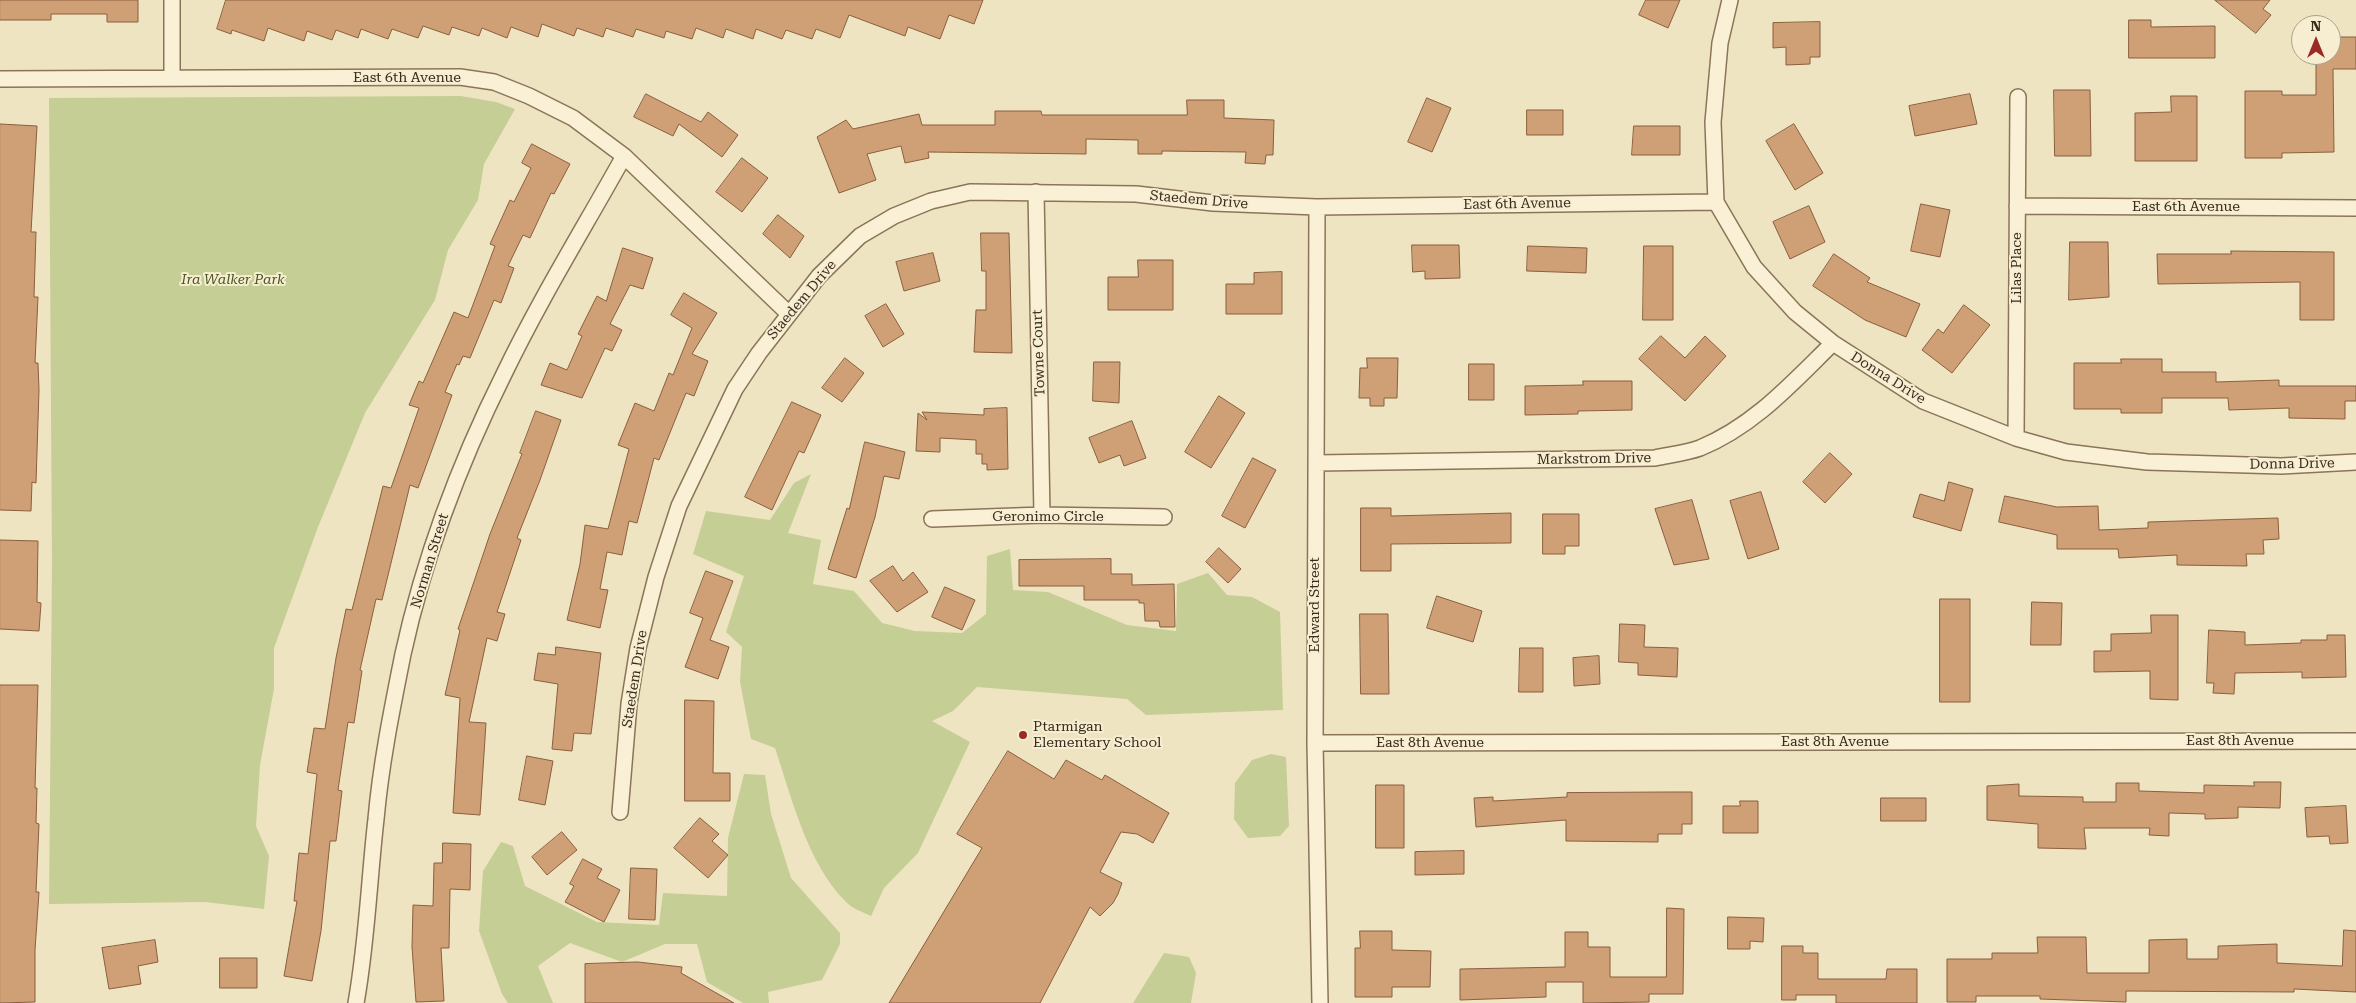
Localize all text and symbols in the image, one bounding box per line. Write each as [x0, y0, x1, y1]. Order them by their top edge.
north arrow [2291, 15, 2341, 65]
text: N [2311, 18, 2321, 34]
street label: East 6th Avenue [353, 70, 461, 86]
street label: Staedem Drive [1149, 187, 1249, 213]
street label: East 6th Avenue [1463, 195, 1571, 213]
street label: East 6th Avenue [2132, 199, 2240, 215]
street label: Lilas Place [2009, 232, 2025, 304]
street label: Staedem Drive [764, 257, 840, 343]
park label: Ira Walker Park [181, 272, 285, 288]
street label: Towne Court [1029, 309, 1049, 397]
street label: Donna Drive [1847, 348, 1929, 408]
street label: Markstrom Drive [1537, 450, 1651, 468]
street label: Donna Drive [2249, 455, 2335, 473]
street label: Geronimo Circle [992, 509, 1104, 525]
street label: Norman Street [408, 511, 452, 611]
street label: Edward Street [1307, 557, 1323, 653]
street label: Staedem Drive [619, 629, 651, 729]
place label: Ptarmigan Elementary School [1033, 719, 1161, 752]
marker: Ptarmigan Elementary School [1017, 729, 1029, 741]
street label: East 8th Avenue [2186, 733, 2294, 749]
street label: East 8th Avenue [1781, 734, 1889, 750]
street label: East 8th Avenue [1376, 735, 1484, 751]

